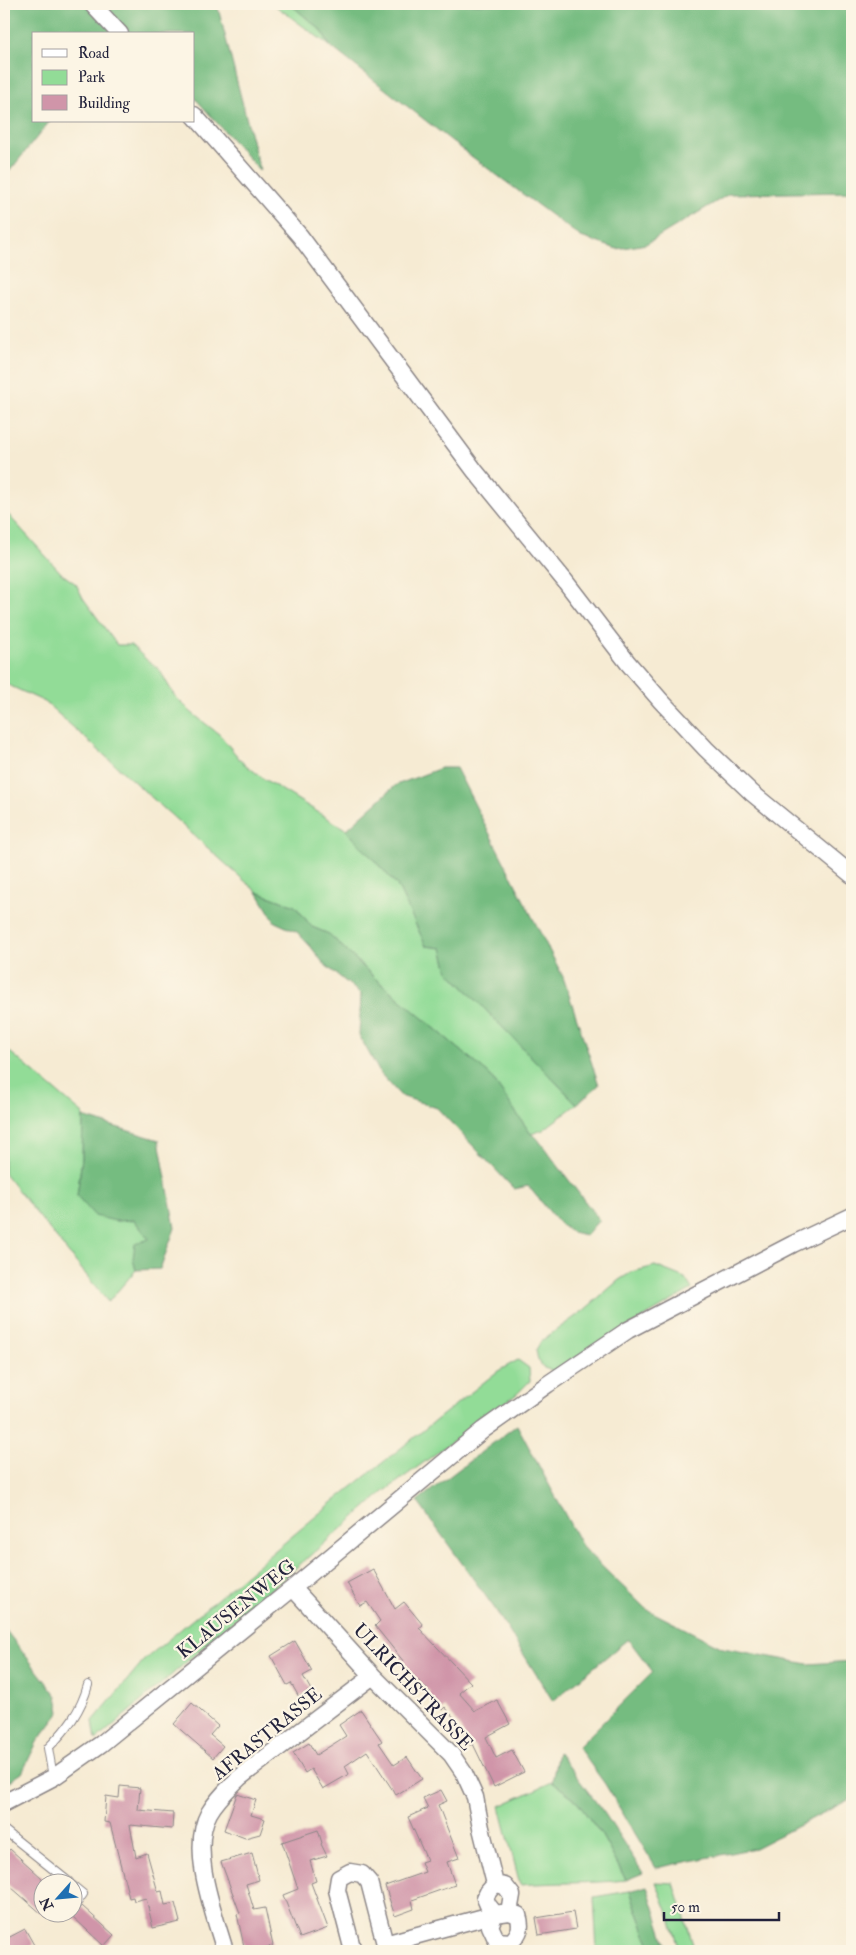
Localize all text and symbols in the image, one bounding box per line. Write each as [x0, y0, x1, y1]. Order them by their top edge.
legend [32, 32, 195, 122]
text: Road [78, 44, 110, 63]
text: Park [78, 68, 105, 87]
text: Building [78, 94, 130, 113]
street label: KLAUSENWEG [172, 1554, 300, 1664]
street label: ULRICHSTRASSE [348, 1618, 478, 1756]
street label: AFRASTRASSE [206, 1682, 327, 1786]
north arrow [32, 1872, 82, 1922]
scale bar [664, 1890, 778, 1922]
text: N [36, 1894, 58, 1914]
text: 50 m [671, 1898, 700, 1917]

